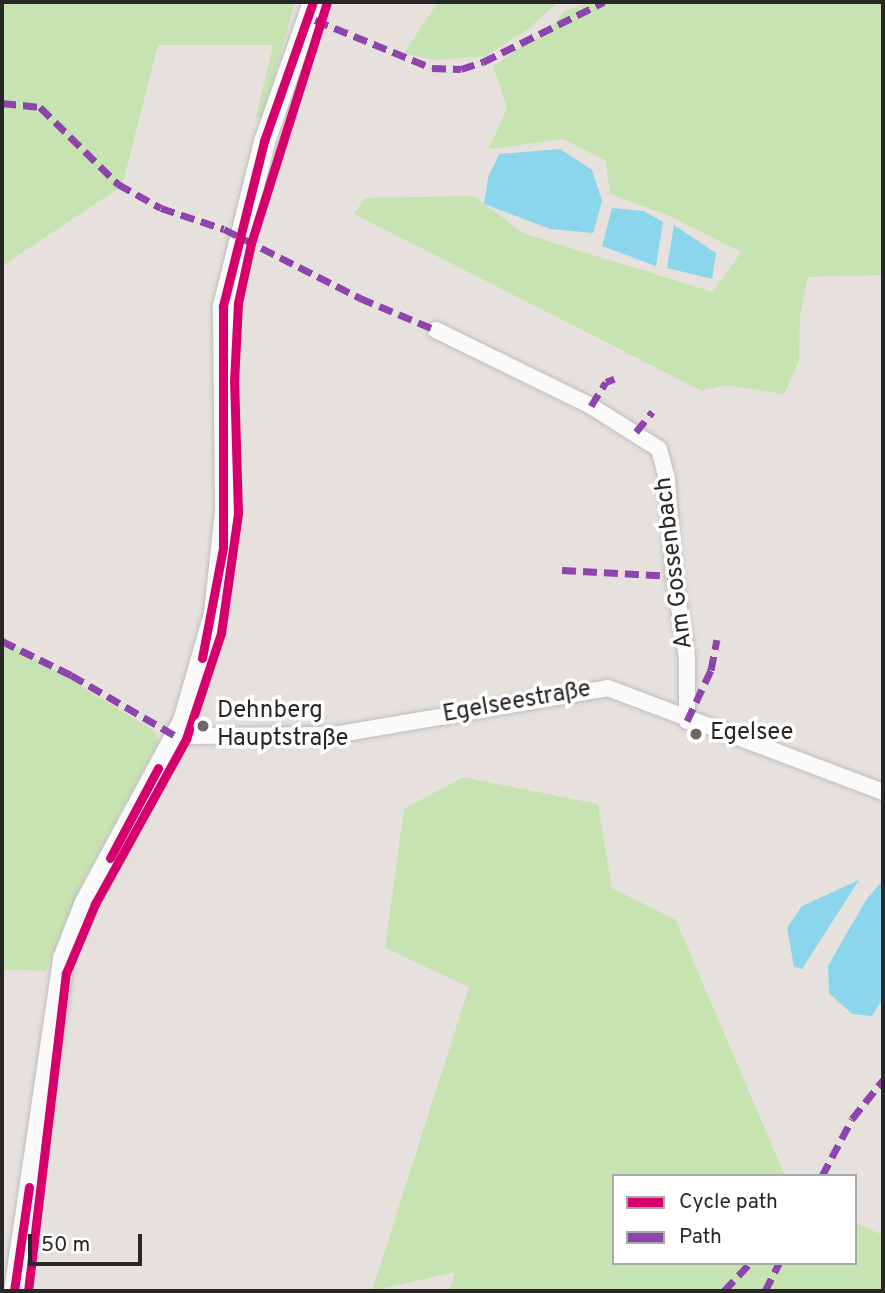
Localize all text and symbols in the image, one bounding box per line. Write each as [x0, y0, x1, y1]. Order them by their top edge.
street label: Am Gossenbach [650, 475, 700, 651]
street label: Egelseestraße [441, 676, 593, 730]
place label: Dehnberg Hauptstraße [217, 698, 348, 754]
marker: Dehnberg Hauptstraße [195, 718, 211, 734]
place label: Egelsee [710, 720, 793, 748]
marker: Egelsee [688, 726, 704, 742]
legend [612, 1174, 857, 1265]
text: Cycle path [679, 1189, 778, 1216]
scale bar [32, 1220, 145, 1264]
text: Path [679, 1224, 722, 1251]
text: 50 m [41, 1232, 90, 1259]

